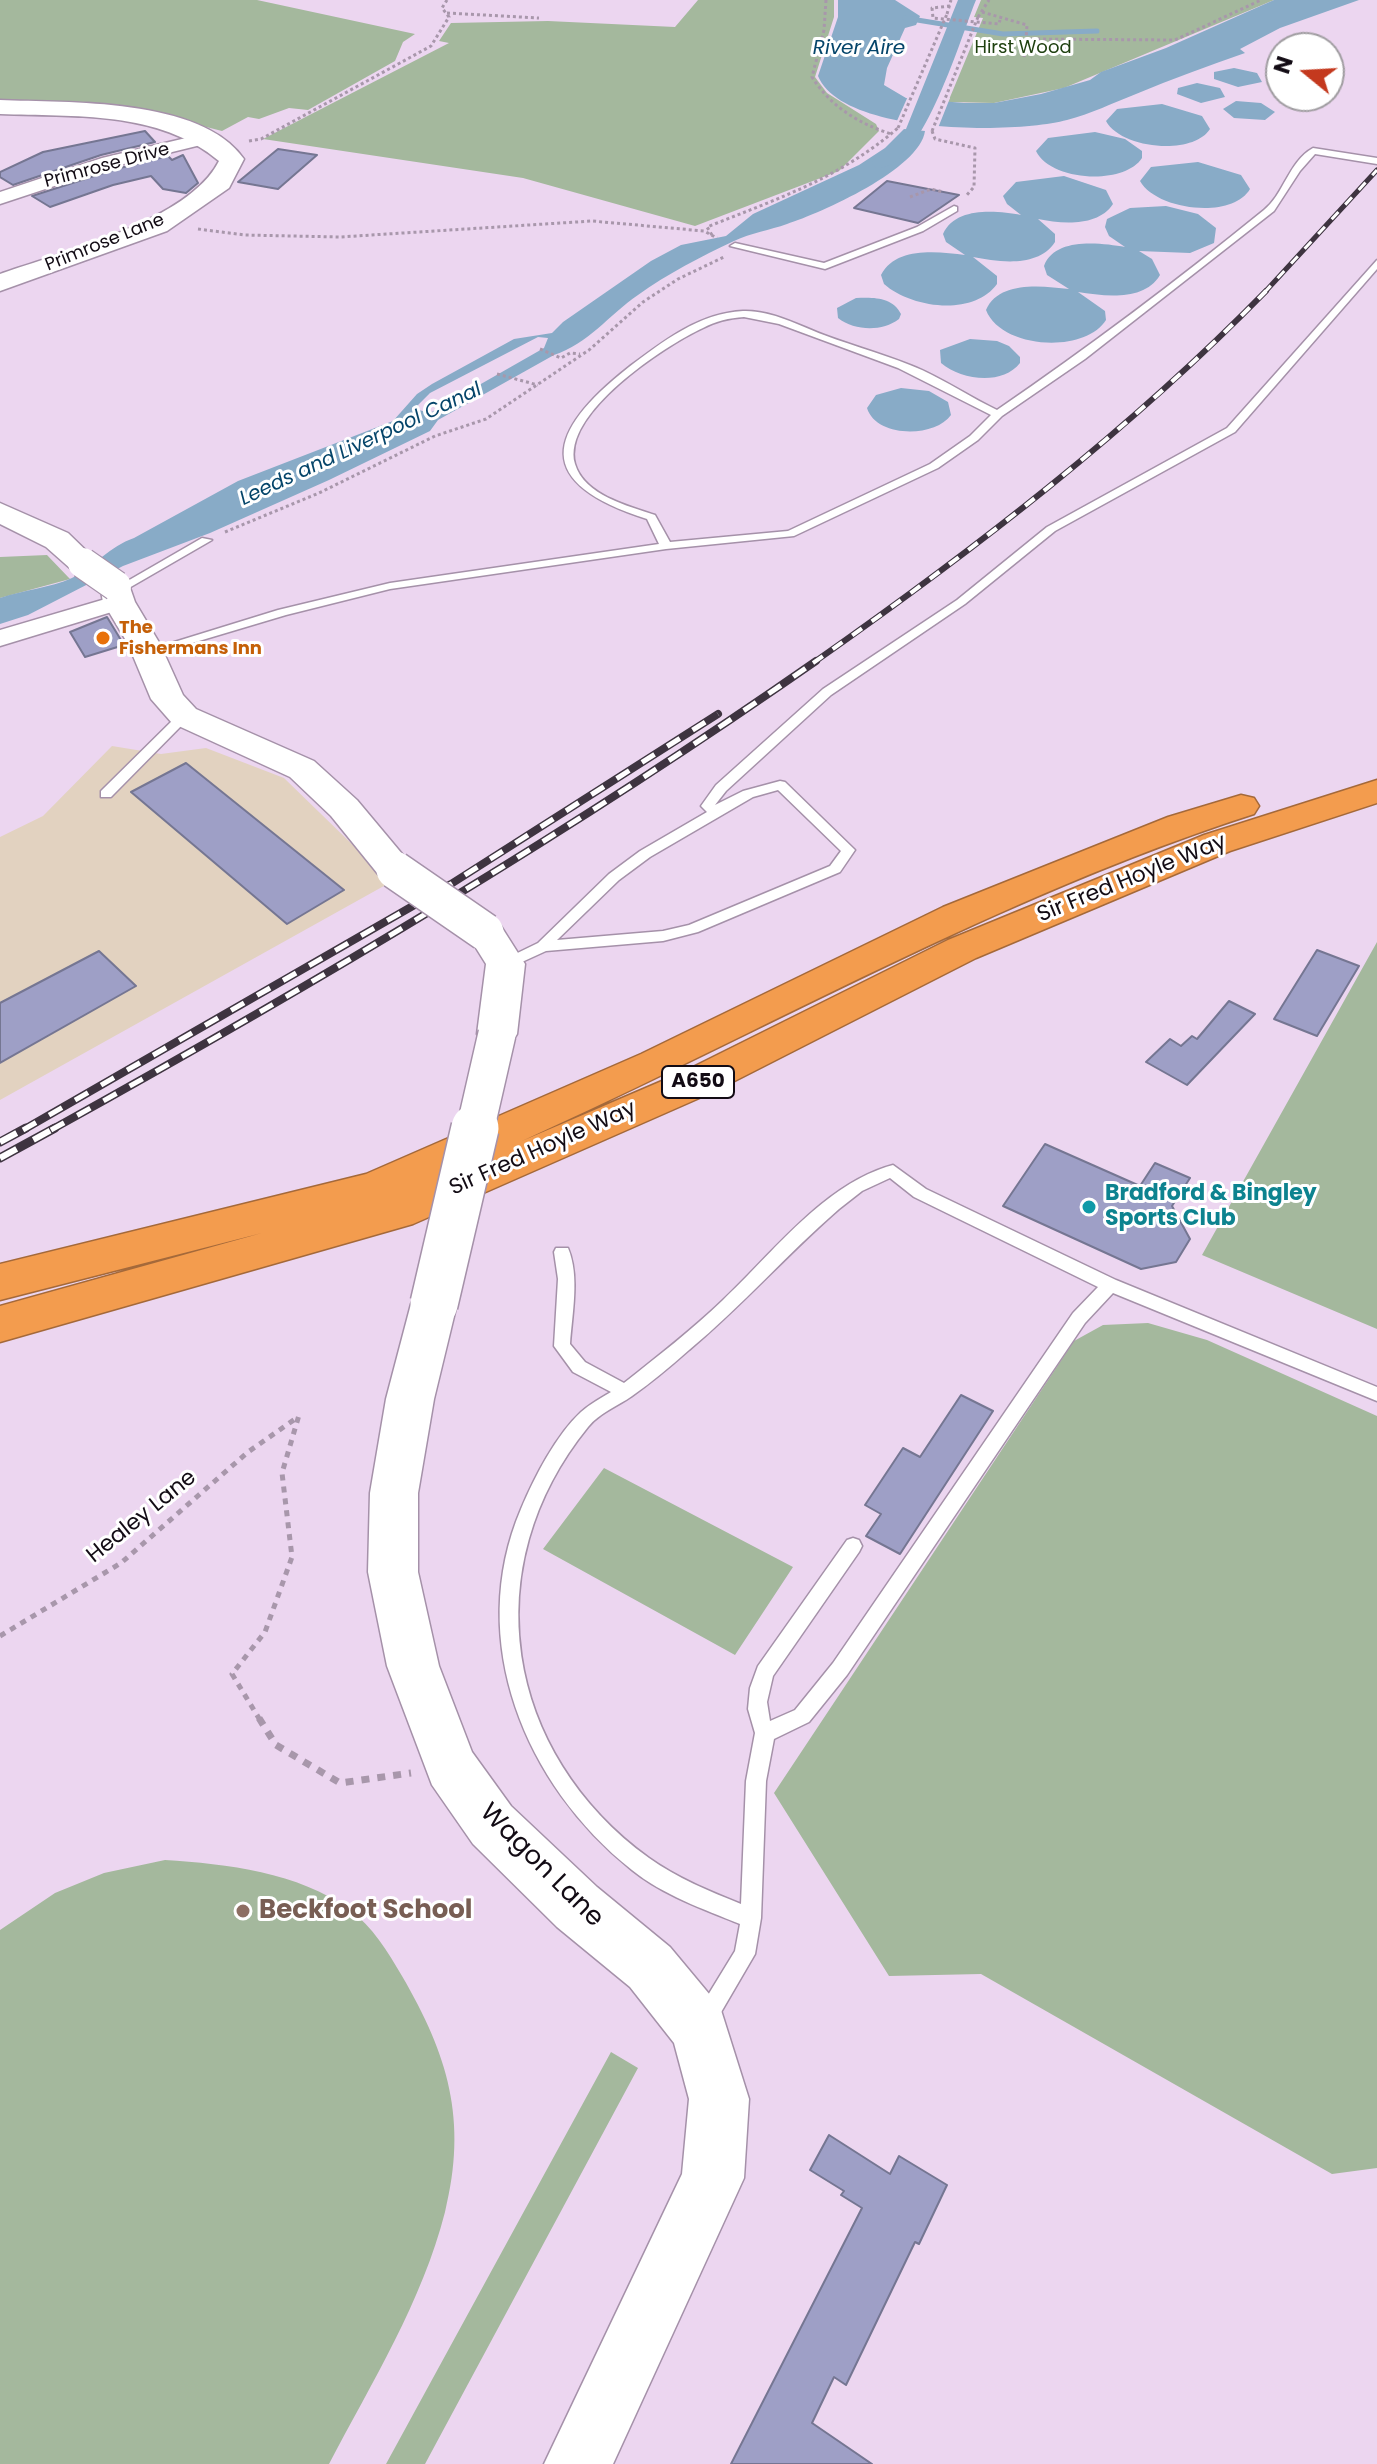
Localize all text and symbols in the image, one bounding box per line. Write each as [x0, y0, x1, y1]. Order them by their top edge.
north arrow [1265, 32, 1345, 112]
water label: River Aire [813, 37, 905, 61]
park label: Hirst Wood [974, 37, 1072, 59]
text: N [1266, 52, 1301, 78]
street label: Primrose Drive [42, 139, 172, 193]
street label: Primrose Lane [42, 209, 168, 277]
water label: Leeds and Liverpool Canal [236, 378, 486, 512]
place label: The Fishermans Inn [119, 617, 262, 660]
marker: The Fishermans Inn [94, 629, 112, 647]
street label: Sir Fred Hoyle Way [1034, 829, 1230, 929]
road number: A650 [662, 1066, 734, 1098]
street label: Sir Fred Hoyle Way [446, 1096, 640, 1202]
place label: Bradford & Bingley Sports Club [1105, 1181, 1317, 1232]
marker: Bradford & Bingley Sports Club [1080, 1198, 1098, 1216]
street label: Healey Lane [82, 1465, 202, 1569]
street label: Wagon Lane [473, 1798, 609, 1934]
place label: Beckfoot School [259, 1895, 473, 1927]
marker: Beckfoot School [234, 1902, 252, 1920]

